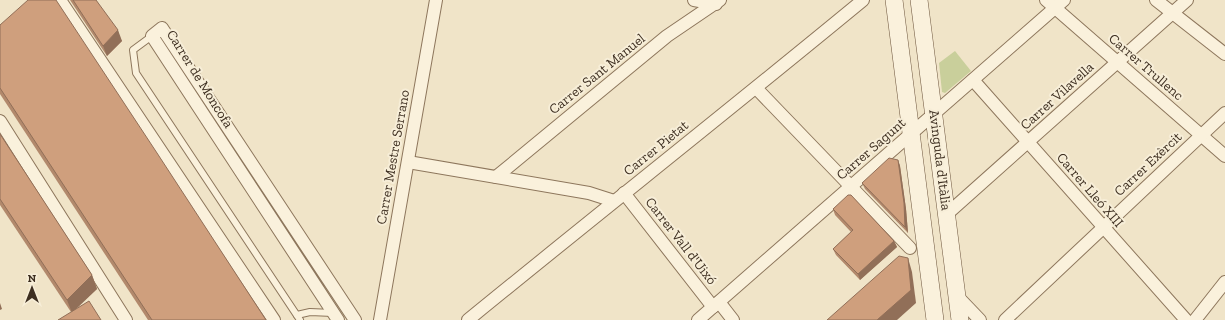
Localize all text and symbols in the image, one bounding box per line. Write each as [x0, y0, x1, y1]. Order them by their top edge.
street label: Carrer de Moncofa [163, 27, 237, 131]
street label: Carrer Sant Manuel [546, 30, 649, 118]
street label: Carrer Trullenc [1105, 30, 1187, 104]
street label: Carrer Vilavella [1017, 58, 1097, 133]
street label: Carrer Mestre Serrano [373, 88, 413, 226]
street label: Avinguda d'Itàlia [925, 109, 955, 212]
street label: Carrer Sagunt [833, 114, 910, 184]
street label: Carrer Pietat [620, 116, 693, 179]
street label: Carrer Exèrcit [1111, 128, 1186, 200]
street label: Carrer Lleó XIII [1053, 149, 1127, 231]
street label: Carrer Vall d'Uixó [642, 194, 720, 288]
north arrow [12, 268, 52, 308]
text: N [28, 272, 37, 285]

